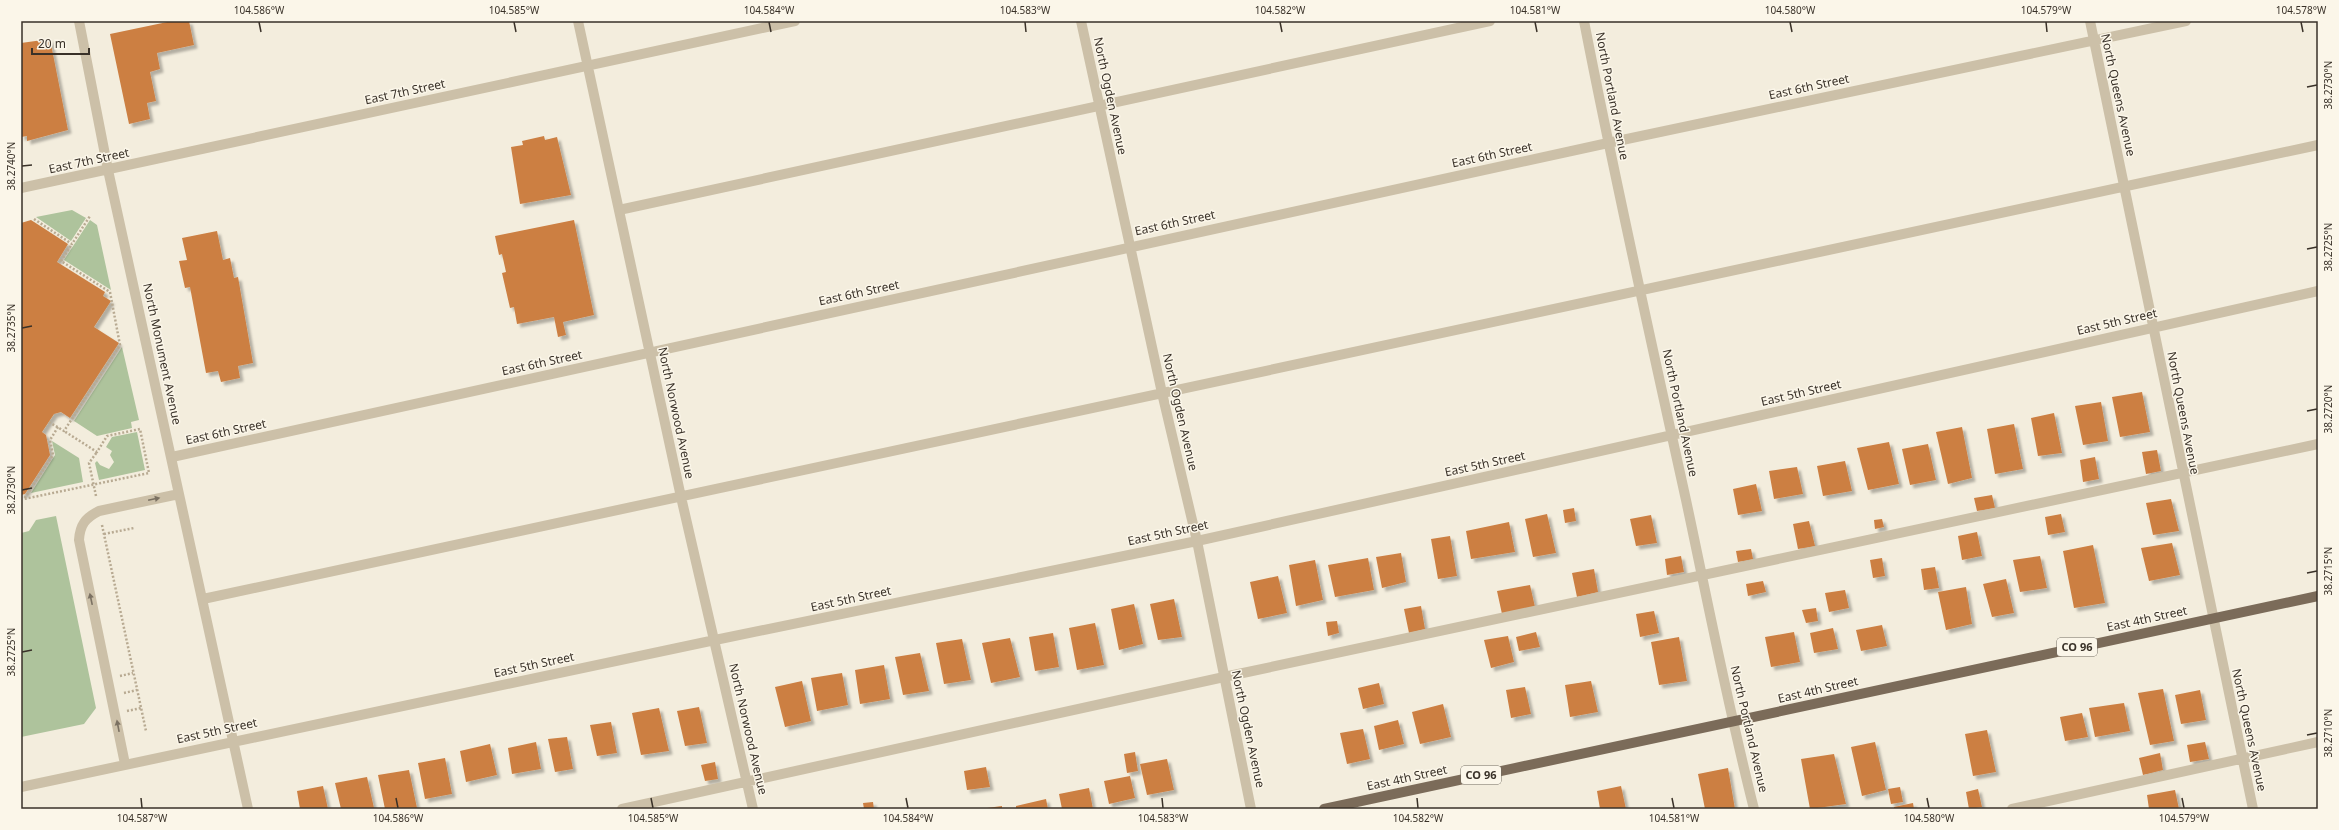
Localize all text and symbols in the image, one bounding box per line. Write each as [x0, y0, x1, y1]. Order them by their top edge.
text: 104.586°W [234, 3, 285, 17]
text: 104.585°W [489, 3, 540, 17]
text: 104.584°W [744, 3, 795, 17]
text: 104.583°W [1000, 3, 1051, 17]
text: 104.582°W [1255, 3, 1306, 17]
text: 104.581°W [1510, 3, 1561, 17]
text: 104.580°W [1765, 3, 1816, 17]
text: 104.579°W [2021, 3, 2072, 17]
text: 104.578°W [2276, 3, 2327, 17]
scale bar [32, 30, 89, 56]
street label: North Portland Avenue [1592, 31, 1633, 162]
street label: North Queens Avenue [2097, 32, 2140, 158]
text: 20 m [38, 35, 66, 52]
street label: North Ogden Avenue [1090, 36, 1131, 156]
text: 38.2730°N [2321, 61, 2335, 109]
street label: East 6th Street [1767, 70, 1851, 103]
street label: East 7th Street [363, 75, 447, 108]
street label: East 6th Street [1450, 138, 1534, 171]
text: 38.2740°N [4, 142, 18, 190]
street label: East 7th Street [47, 144, 131, 177]
street label: East 6th Street [1133, 206, 1217, 239]
text: 38.2725°N [2321, 223, 2335, 271]
street label: East 6th Street [817, 276, 901, 309]
street label: North Monument Avenue [139, 282, 186, 426]
text: 38.2735°N [4, 304, 18, 352]
street label: East 5th Street [2075, 304, 2159, 339]
street label: East 6th Street [500, 346, 584, 379]
street label: North Norwood Avenue [654, 346, 699, 480]
street label: North Portland Avenue [1659, 348, 1702, 478]
street label: North Queens Avenue [2163, 350, 2204, 476]
street label: North Ogden Avenue [1159, 352, 1202, 472]
street label: East 5th Street [1759, 375, 1843, 410]
text: 38.2720°N [2321, 385, 2335, 433]
street label: East 6th Street [184, 415, 268, 448]
street label: East 5th Street [1443, 447, 1527, 480]
text: 38.2730°N [4, 466, 18, 514]
one-way arrow [148, 496, 161, 502]
street label: East 5th Street [1126, 516, 1210, 549]
text: 38.2715°N [2321, 547, 2335, 595]
street label: East 5th Street [809, 582, 893, 615]
one-way arrow [88, 593, 94, 605]
street label: East 4th Street [2105, 602, 2189, 635]
text: 38.2725°N [4, 628, 18, 676]
road number: CO 96 [2057, 638, 2097, 656]
street label: East 5th Street [492, 648, 576, 681]
street label: North Norwood Avenue [725, 662, 772, 796]
street label: North Portland Avenue [1727, 664, 1772, 794]
street label: North Queens Avenue [2228, 667, 2271, 793]
street label: North Ogden Avenue [1228, 669, 1269, 789]
street label: East 4th Street [1776, 672, 1860, 707]
text: 38.2710°N [2321, 709, 2335, 757]
street label: East 5th Street [175, 714, 259, 747]
one-way arrow [114, 720, 120, 732]
street label: East 4th Street [1365, 761, 1449, 794]
road number: CO 96 [1461, 766, 1501, 784]
text: 104.587°W [117, 811, 168, 825]
text: 104.586°W [373, 811, 424, 825]
text: 104.585°W [628, 811, 679, 825]
text: 104.584°W [883, 811, 934, 825]
text: 104.583°W [1138, 811, 1189, 825]
text: 104.582°W [1393, 811, 1444, 825]
text: 104.581°W [1649, 811, 1700, 825]
text: 104.580°W [1904, 811, 1955, 825]
text: 104.579°W [2159, 811, 2210, 825]

